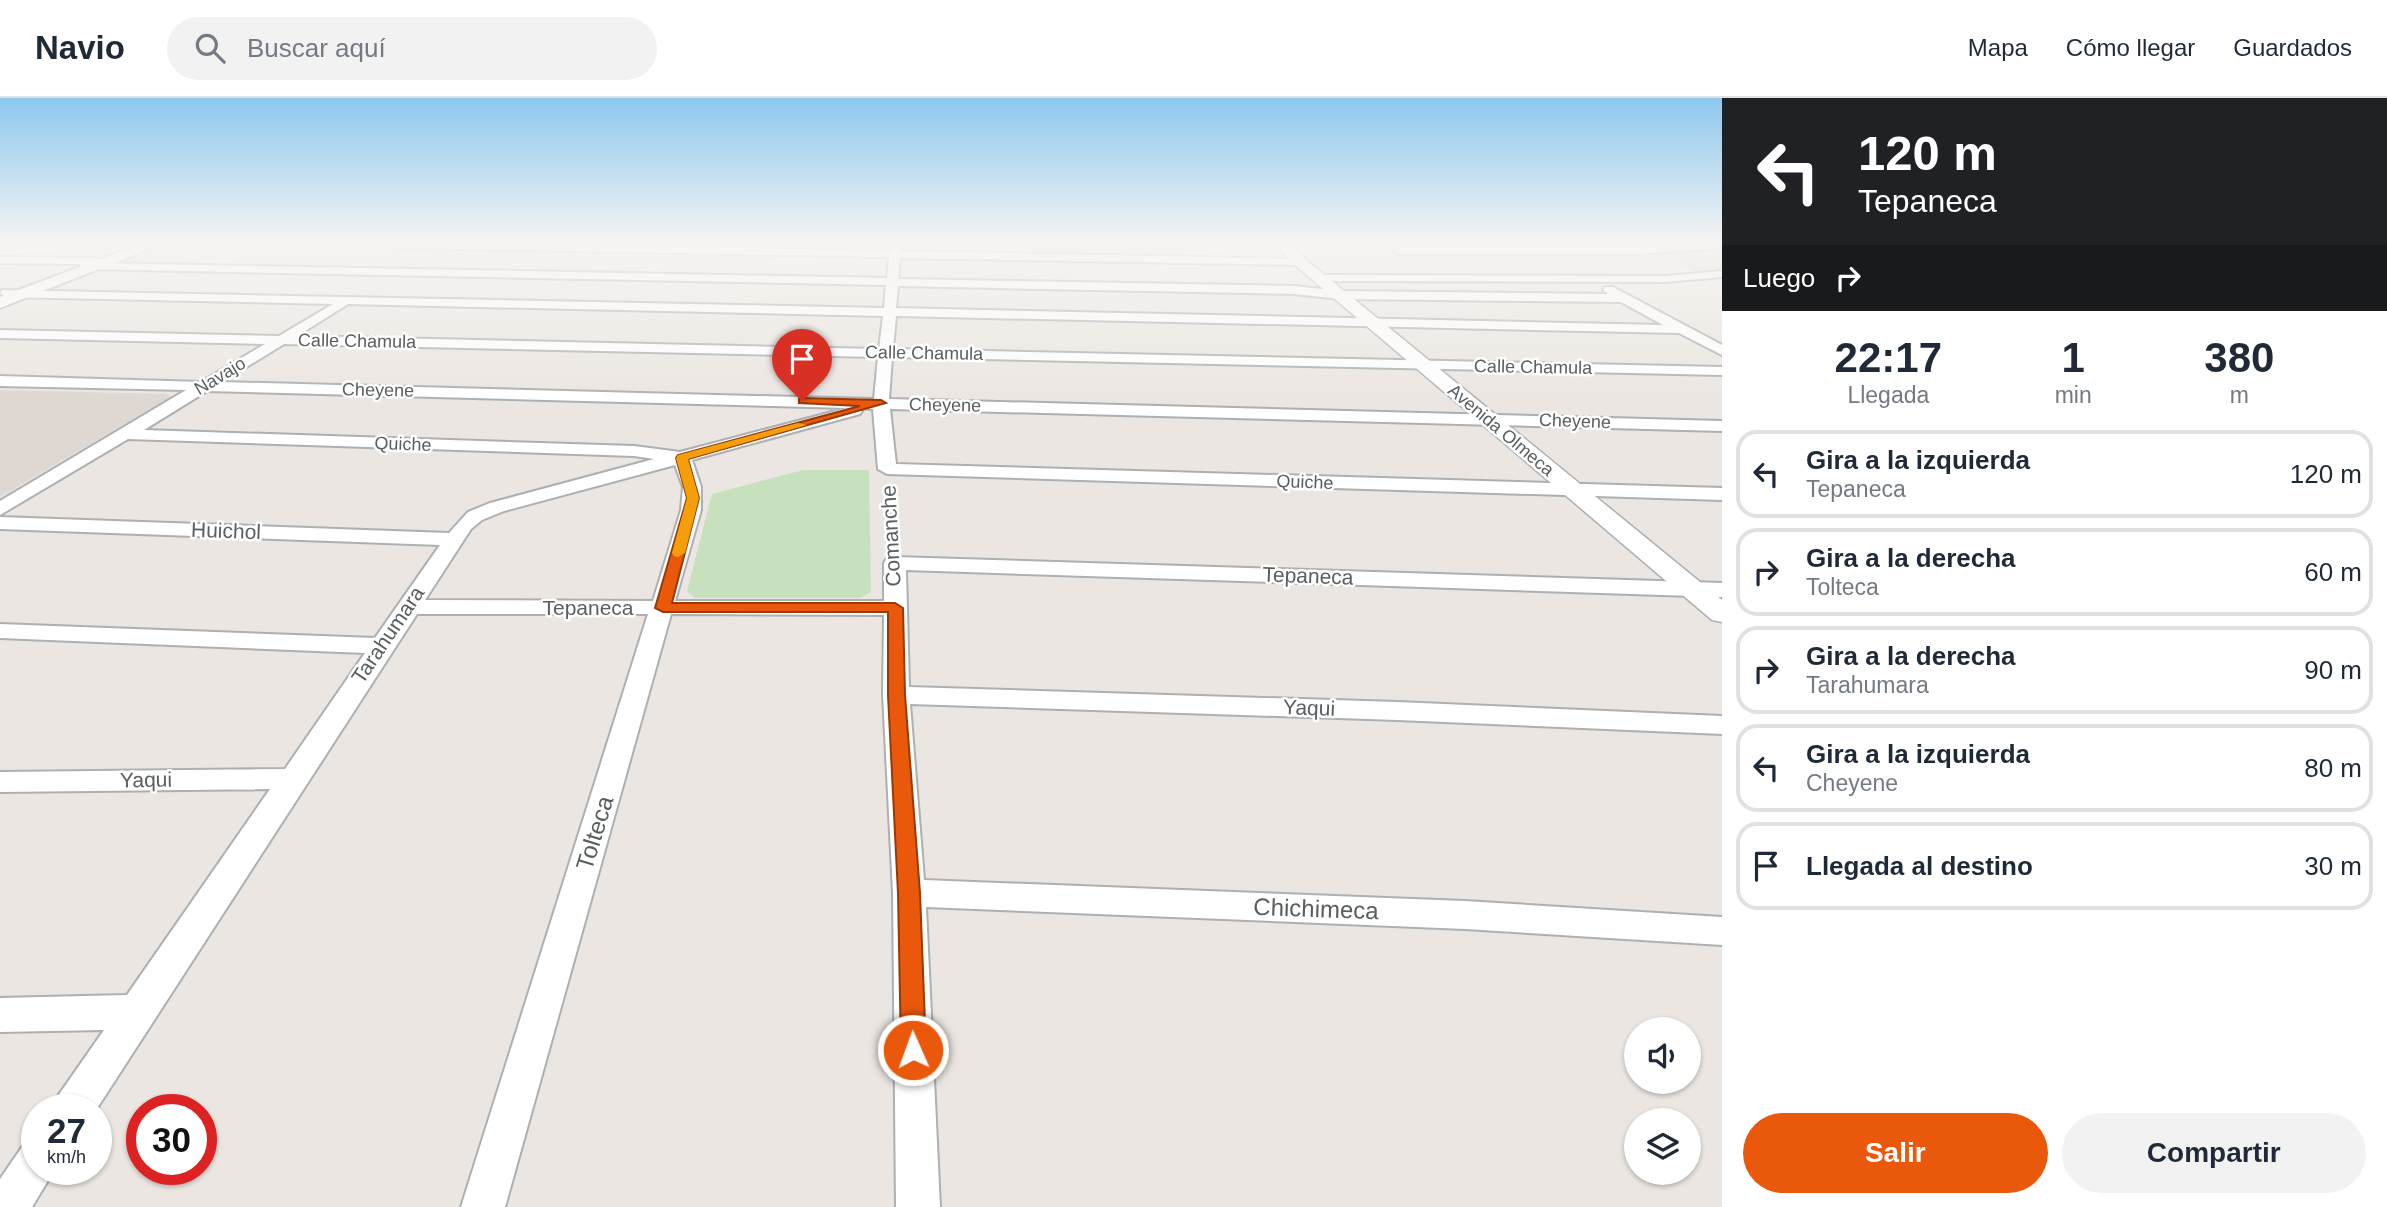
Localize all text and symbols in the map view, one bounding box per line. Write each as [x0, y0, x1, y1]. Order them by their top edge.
search box [167, 17, 657, 80]
text: Navio [35, 29, 125, 66]
icon: search [191, 29, 229, 67]
text: Buscar aquí [247, 33, 386, 63]
text: Mapa [1968, 34, 2028, 61]
text: Cómo llegar [2066, 34, 2195, 61]
text: Guardados [2233, 34, 2352, 61]
icon: left [1743, 126, 1834, 217]
text: 120 m [1858, 126, 1997, 180]
text: Tepaneca [1858, 183, 1997, 219]
icon: right [1829, 259, 1867, 297]
text: Luego [1743, 263, 1815, 293]
pin [772, 329, 832, 401]
street label: Calle Chamula [298, 330, 417, 352]
text: 22:17 [1835, 334, 1942, 381]
text: 1 [2061, 334, 2085, 381]
text: 380 [2204, 334, 2274, 381]
icon: arrive [783, 340, 821, 378]
street label: Calle Chamula [865, 342, 984, 364]
street label: Navajo [191, 353, 249, 399]
street label: Calle Chamula [1474, 356, 1593, 378]
street label: Cheyene [342, 379, 414, 401]
street label: Avenida Olmeca [1444, 380, 1559, 481]
text: Llegada [1847, 382, 1929, 408]
text: min [2055, 382, 2092, 408]
text: m [2230, 382, 2249, 408]
street label: Cheyene [909, 394, 981, 416]
street label: Cheyene [1539, 410, 1611, 432]
street label: Quiche [374, 433, 432, 455]
text: Gira a la izquierda [1806, 445, 2030, 475]
icon: left [1747, 455, 1785, 493]
text: 120 m [2290, 459, 2362, 489]
street label: Quiche [1276, 471, 1334, 493]
text: Tepaneca [1806, 476, 1906, 502]
street label: Comanche [876, 485, 905, 587]
street label: Huichol [191, 518, 261, 543]
text: Gira a la derecha [1806, 543, 2016, 573]
icon: right [1747, 553, 1785, 591]
text: 60 m [2304, 557, 2362, 587]
street label: Tepaneca [1262, 562, 1354, 589]
text: Tolteca [1806, 574, 1879, 600]
street label: Tarahumara [347, 582, 429, 688]
street label: Tepaneca [542, 596, 634, 619]
text: Gira a la derecha [1806, 641, 2016, 671]
icon: right [1747, 651, 1785, 689]
text: 90 m [2304, 655, 2362, 685]
text: Tarahumara [1806, 672, 1929, 698]
street label: Yaqui [1283, 695, 1335, 720]
text: Gira a la izquierda [1806, 739, 2030, 769]
icon: left [1747, 749, 1785, 787]
text: 80 m [2304, 753, 2362, 783]
street label: Yaqui [120, 768, 172, 791]
text: Cheyene [1806, 770, 1898, 796]
street label: Tolteca [570, 792, 619, 873]
icon: arrive [1747, 847, 1785, 885]
text: Llegada al destino [1806, 851, 2033, 881]
text: 30 m [2304, 851, 2362, 881]
street label: Chichimeca [1253, 893, 1380, 924]
position arrow [876, 1013, 950, 1087]
map controls [1624, 1017, 1701, 1185]
button: sound [1624, 1017, 1701, 1094]
speed limit sign: 30 [126, 1094, 217, 1185]
button: layers [1624, 1108, 1701, 1185]
text: 27 [47, 1111, 86, 1150]
button: Salir [1743, 1113, 2048, 1193]
button: Compartir [2062, 1113, 2366, 1193]
text: km/h [47, 1147, 86, 1167]

